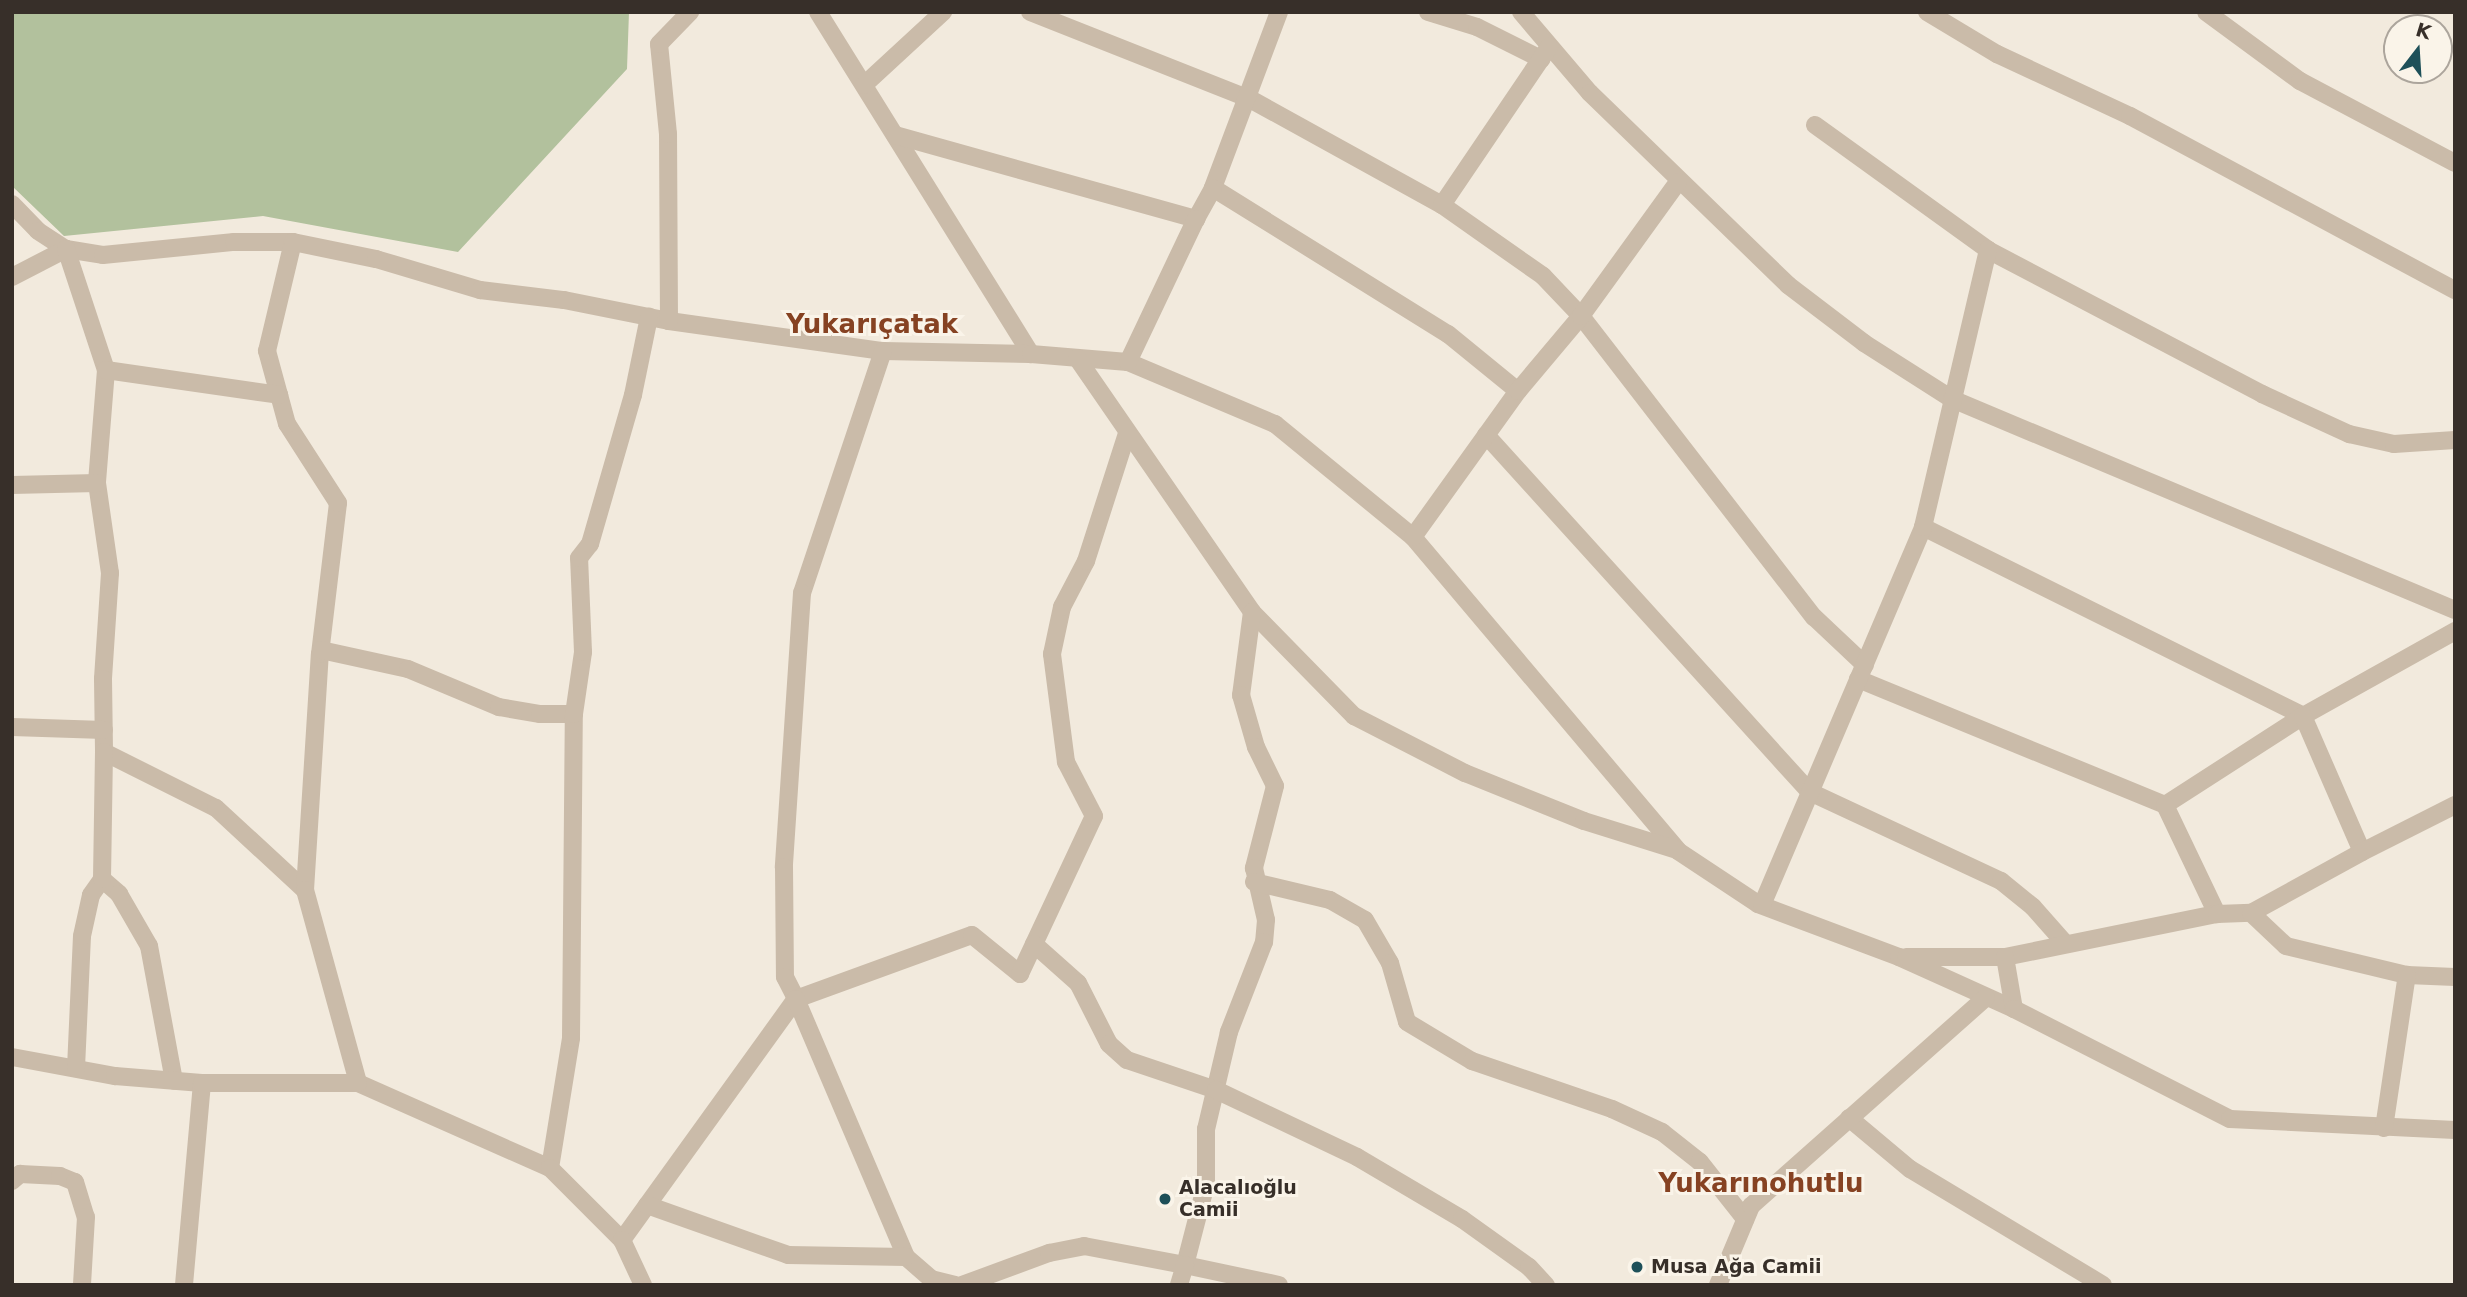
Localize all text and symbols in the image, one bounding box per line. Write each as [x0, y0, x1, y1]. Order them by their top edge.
north arrow [2383, 14, 2453, 84]
text: K [2413, 18, 2434, 44]
district label: Yukarıçatak [786, 309, 958, 341]
district label: Yukarınohutlu [1658, 1168, 1864, 1200]
place label: Alacalıoğlu Camii [1179, 1177, 1297, 1221]
marker: Alacalıoğlu Camii [1157, 1191, 1173, 1207]
place label: Musa Ağa Camii [1651, 1256, 1822, 1278]
marker: Musa Ağa Camii [1629, 1259, 1645, 1275]

